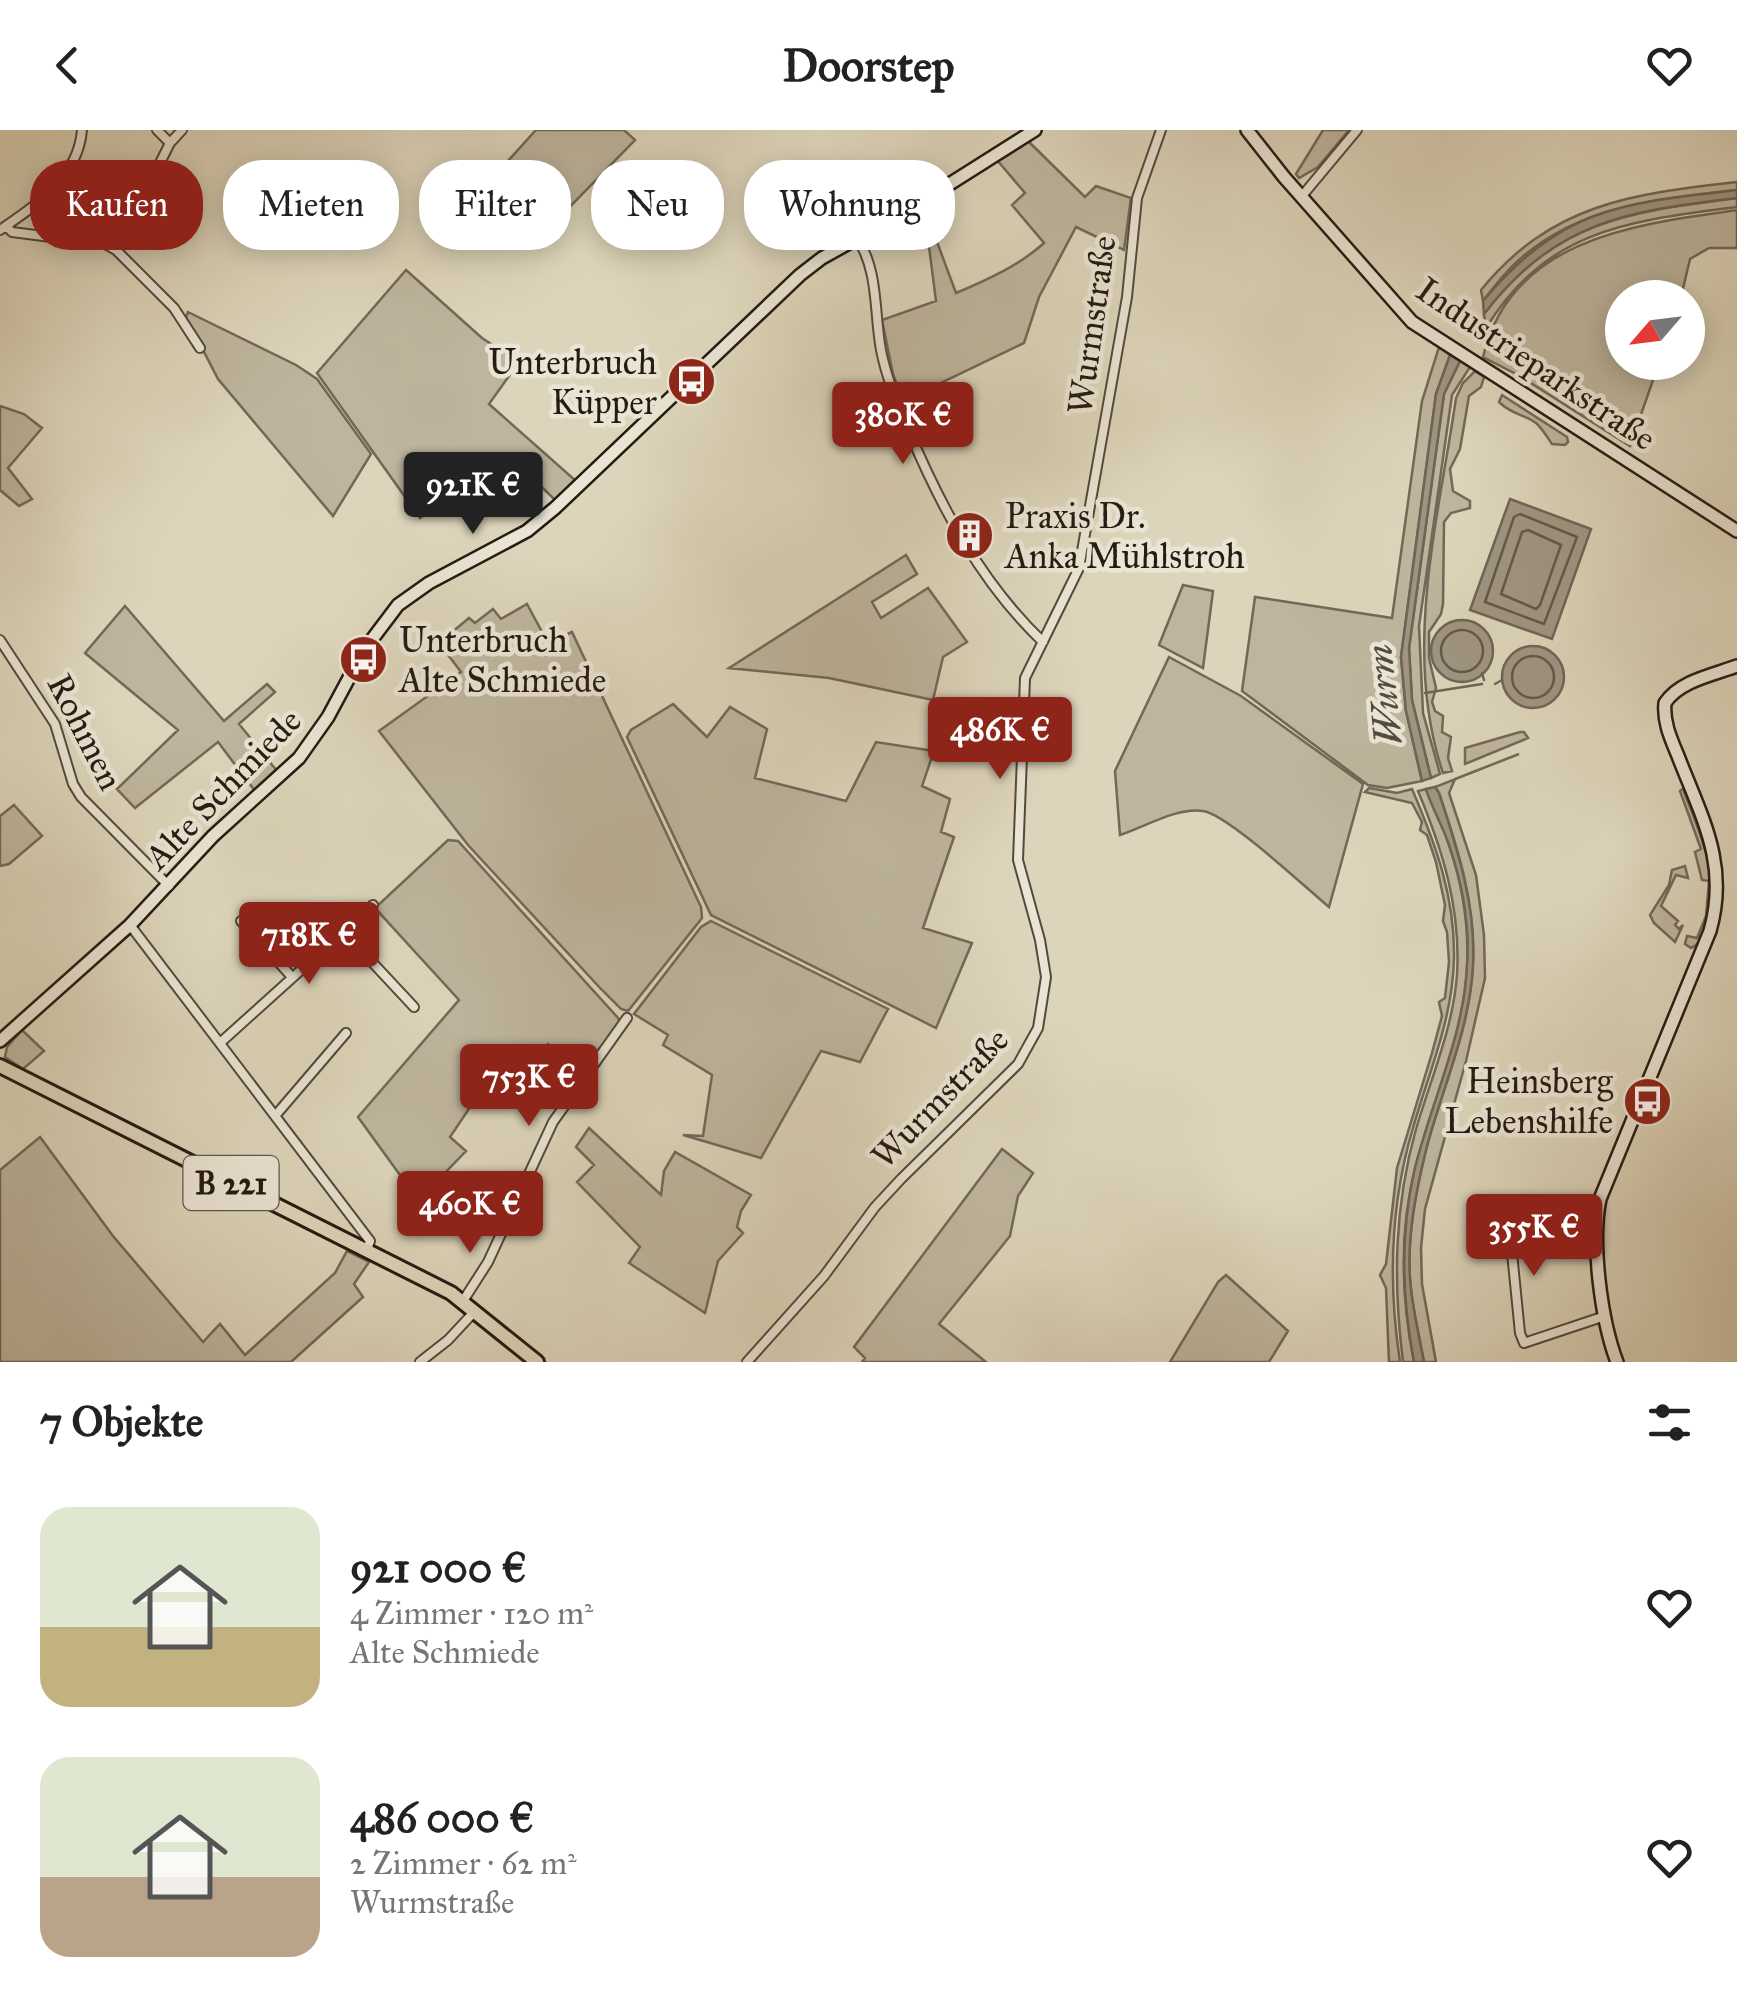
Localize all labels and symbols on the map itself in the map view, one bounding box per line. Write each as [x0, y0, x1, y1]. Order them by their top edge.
street label: Wurmstraße [1058, 233, 1126, 417]
street label: Industrieparkstraße [1408, 268, 1664, 460]
north arrow [1605, 280, 1705, 380]
place label: Unterbruch Küpper [488, 341, 658, 424]
bus stop icon: Unterbruch Küpper [666, 356, 718, 408]
pin: 380K € [822, 382, 984, 467]
pin: 921K € [392, 452, 554, 537]
place label: Praxis Dr. Anka Mühlstroh [1003, 495, 1245, 578]
building icon: Praxis Dr. Anka Mühlstroh [944, 510, 996, 562]
place label: Unterbruch Alte Schmiede [397, 619, 606, 702]
bus stop icon: Unterbruch Alte Schmiede [338, 634, 390, 686]
water label: Wurm [1356, 642, 1412, 748]
street label: Rohmen [38, 667, 132, 797]
pin: 486K € [919, 697, 1081, 782]
street label: Alte Schmiede [134, 699, 310, 880]
pin: 718K € [228, 902, 390, 987]
street label: Wurmstraße [862, 1018, 1018, 1178]
pin: 753K € [448, 1044, 610, 1129]
place label: Heinsberg Lebenshilfe [1445, 1060, 1614, 1143]
bus stop icon: Heinsberg Lebenshilfe [1622, 1075, 1674, 1127]
road number: B 221 [184, 1156, 278, 1210]
pin: 460K € [389, 1171, 551, 1256]
pin: 355K € [1453, 1194, 1615, 1279]

